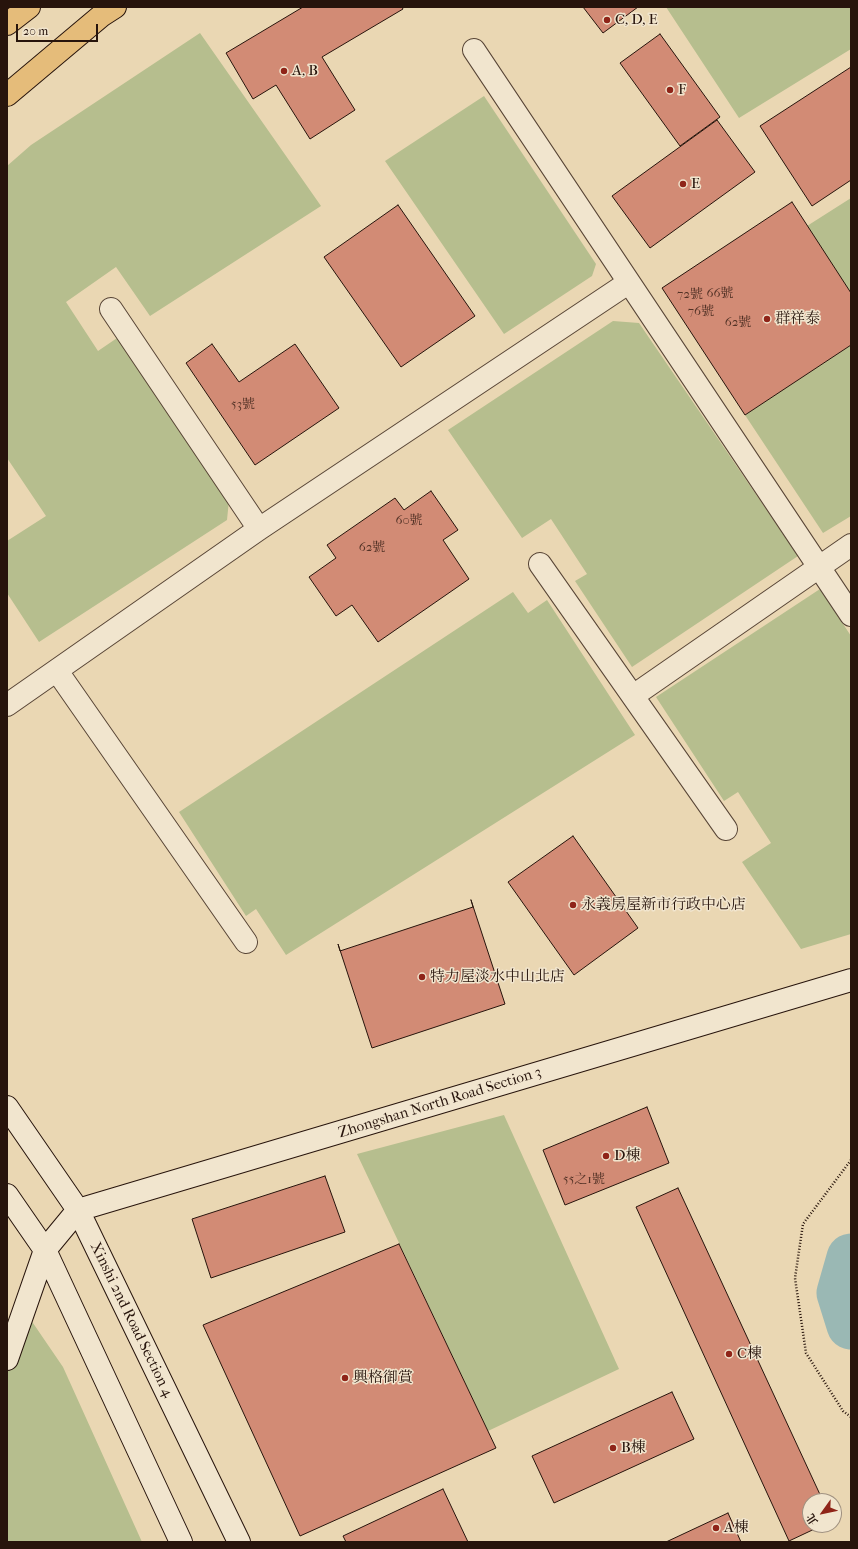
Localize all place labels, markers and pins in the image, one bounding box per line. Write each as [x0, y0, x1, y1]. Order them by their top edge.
place label: C, D, E [615, 11, 658, 29]
marker: C, D, E [602, 15, 612, 25]
place label: A, B [292, 62, 318, 80]
marker: A, B [279, 66, 289, 76]
place label: F [678, 81, 686, 99]
marker: F [665, 85, 675, 95]
place label: E [691, 175, 700, 193]
marker: E [678, 179, 688, 189]
place label: 群祥泰 [775, 310, 820, 328]
marker: 群祥泰 [762, 314, 772, 324]
place label: 永義房屋新市行政中心店 [581, 896, 746, 914]
marker: 永義房屋新市行政中心店 [568, 900, 578, 910]
place label: 特力屋淡水中山北店 [430, 968, 565, 986]
marker: 特力屋淡水中山北店 [417, 972, 427, 982]
place label: D棟 [614, 1147, 640, 1165]
marker: D棟 [601, 1151, 611, 1161]
place label: C棟 [737, 1345, 762, 1363]
marker: C棟 [724, 1349, 734, 1359]
place label: 興格御賞 [353, 1369, 413, 1387]
marker: 興格御賞 [340, 1373, 350, 1383]
place label: B棟 [621, 1439, 646, 1457]
marker: B棟 [608, 1443, 618, 1453]
place label: A棟 [724, 1519, 749, 1537]
marker: A棟 [711, 1523, 721, 1533]

